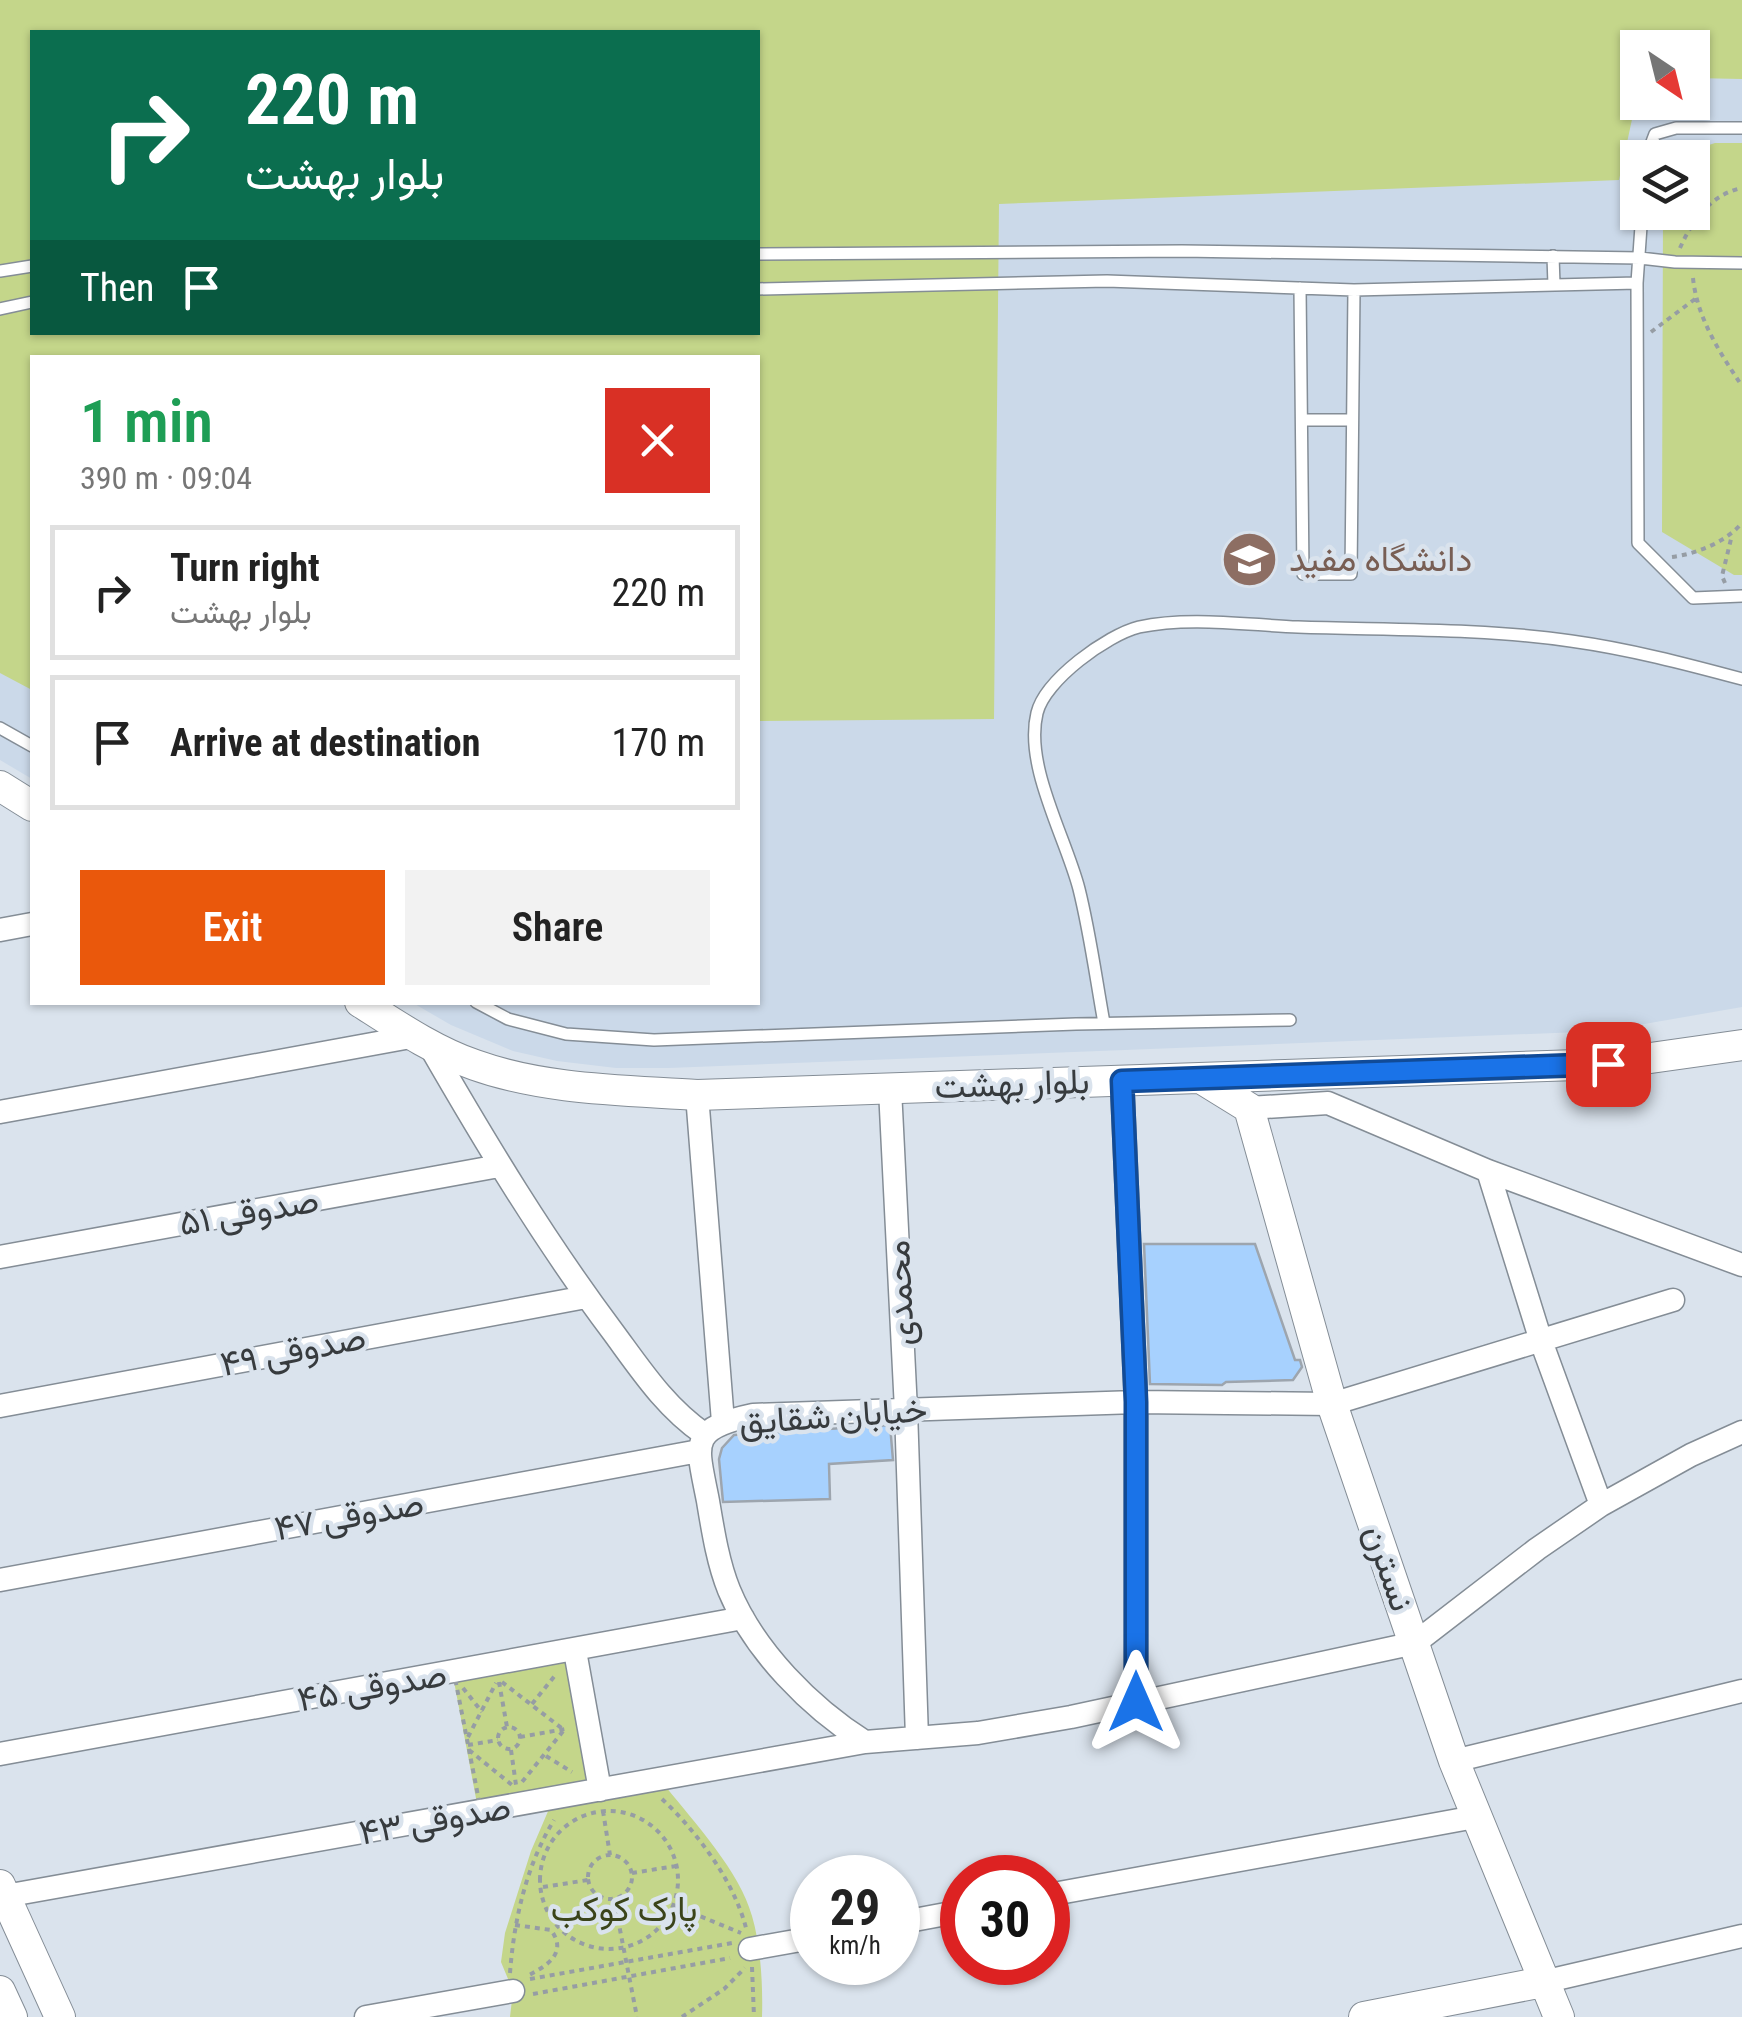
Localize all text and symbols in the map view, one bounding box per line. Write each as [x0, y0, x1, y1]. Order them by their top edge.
north arrow [1620, 30, 1710, 120]
map controls [1620, 30, 1710, 230]
text: 220 m [245, 59, 419, 141]
icon: right [80, 70, 210, 200]
button: layers [1620, 140, 1710, 230]
text: بلوار بهشت [245, 147, 444, 200]
icon: arrive [174, 260, 229, 315]
text: Then [80, 266, 154, 310]
text: 1 min [80, 386, 213, 457]
button: close [605, 388, 710, 493]
text: 390 m · 09:04 [80, 459, 252, 497]
school or university icon: دانشگاه مفید [1220, 529, 1280, 589]
place label: دانشگاه مفید [1289, 539, 1472, 580]
text: Turn right [170, 546, 320, 590]
icon: right [85, 565, 140, 620]
text: 220 m [611, 571, 705, 615]
text: بلوار بهشت [170, 593, 312, 631]
icon: arrive [85, 715, 140, 770]
text: Arrive at destination [170, 721, 480, 765]
text: 170 m [611, 721, 705, 765]
button: Exit [80, 870, 385, 985]
button: Share [405, 870, 710, 985]
pin [1566, 1022, 1651, 1107]
icon: arrive [1581, 1037, 1636, 1092]
street label: بلوار بهشت [934, 1061, 1090, 1108]
street label: صدوقی ۵۱ [176, 1180, 322, 1245]
street label: محمدی [877, 1239, 923, 1347]
street label: صدوقی ۴۹ [217, 1317, 369, 1386]
street label: خیابان شقایق [738, 1389, 928, 1443]
street label: صدوقی ۴۷ [271, 1483, 427, 1550]
street label: نسترن [1354, 1520, 1423, 1617]
position arrow [1084, 1650, 1188, 1754]
street label: صدوقی ۴۵ [294, 1654, 450, 1721]
street label: صدوقی ۴۳ [356, 1787, 514, 1854]
speed limit sign: 30 [940, 1855, 1070, 1985]
text: 29 [830, 1879, 880, 1937]
park label: پارک کوکب [551, 1889, 697, 1933]
text: km/h [829, 1931, 881, 1960]

